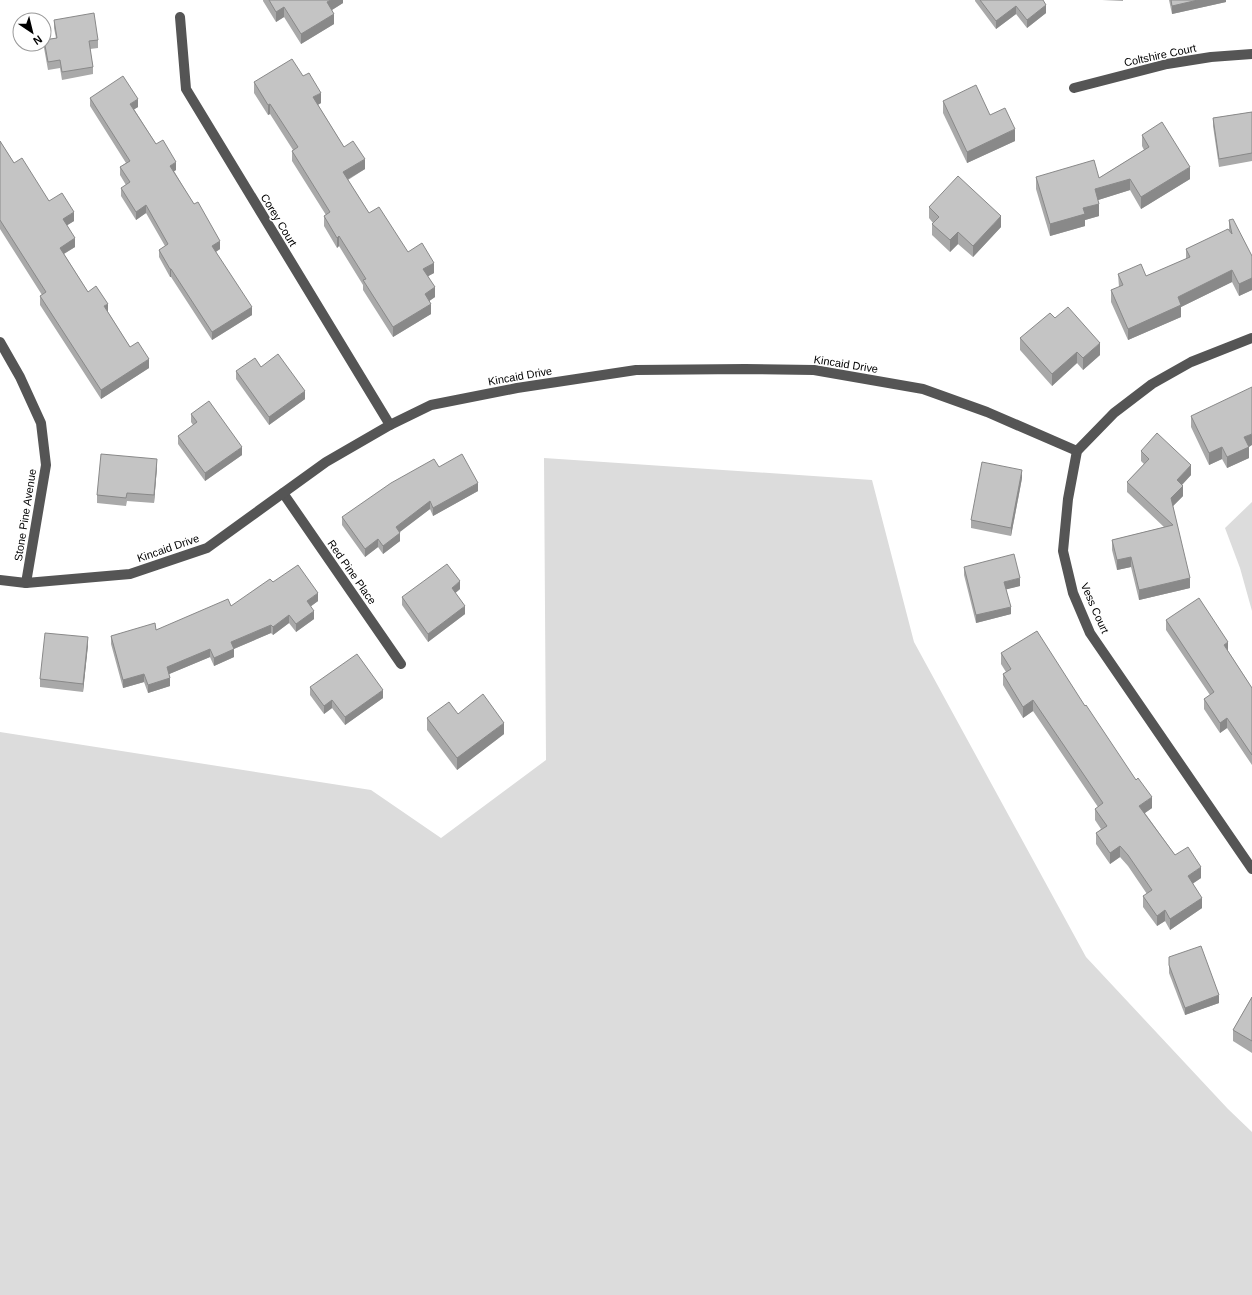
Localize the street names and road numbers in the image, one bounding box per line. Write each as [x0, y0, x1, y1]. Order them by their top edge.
street label: Coltshire Court [1123, 42, 1197, 68]
street label: Corey Court [259, 191, 299, 249]
street label: Kincaid Drive [813, 353, 879, 375]
street label: Kincaid Drive [487, 364, 553, 388]
street label: Stone Pine Avenue [12, 468, 38, 562]
street label: Kincaid Drive [135, 532, 201, 564]
street label: Red Pine Place [325, 538, 379, 606]
street label: Vess Court [1079, 581, 1111, 635]

